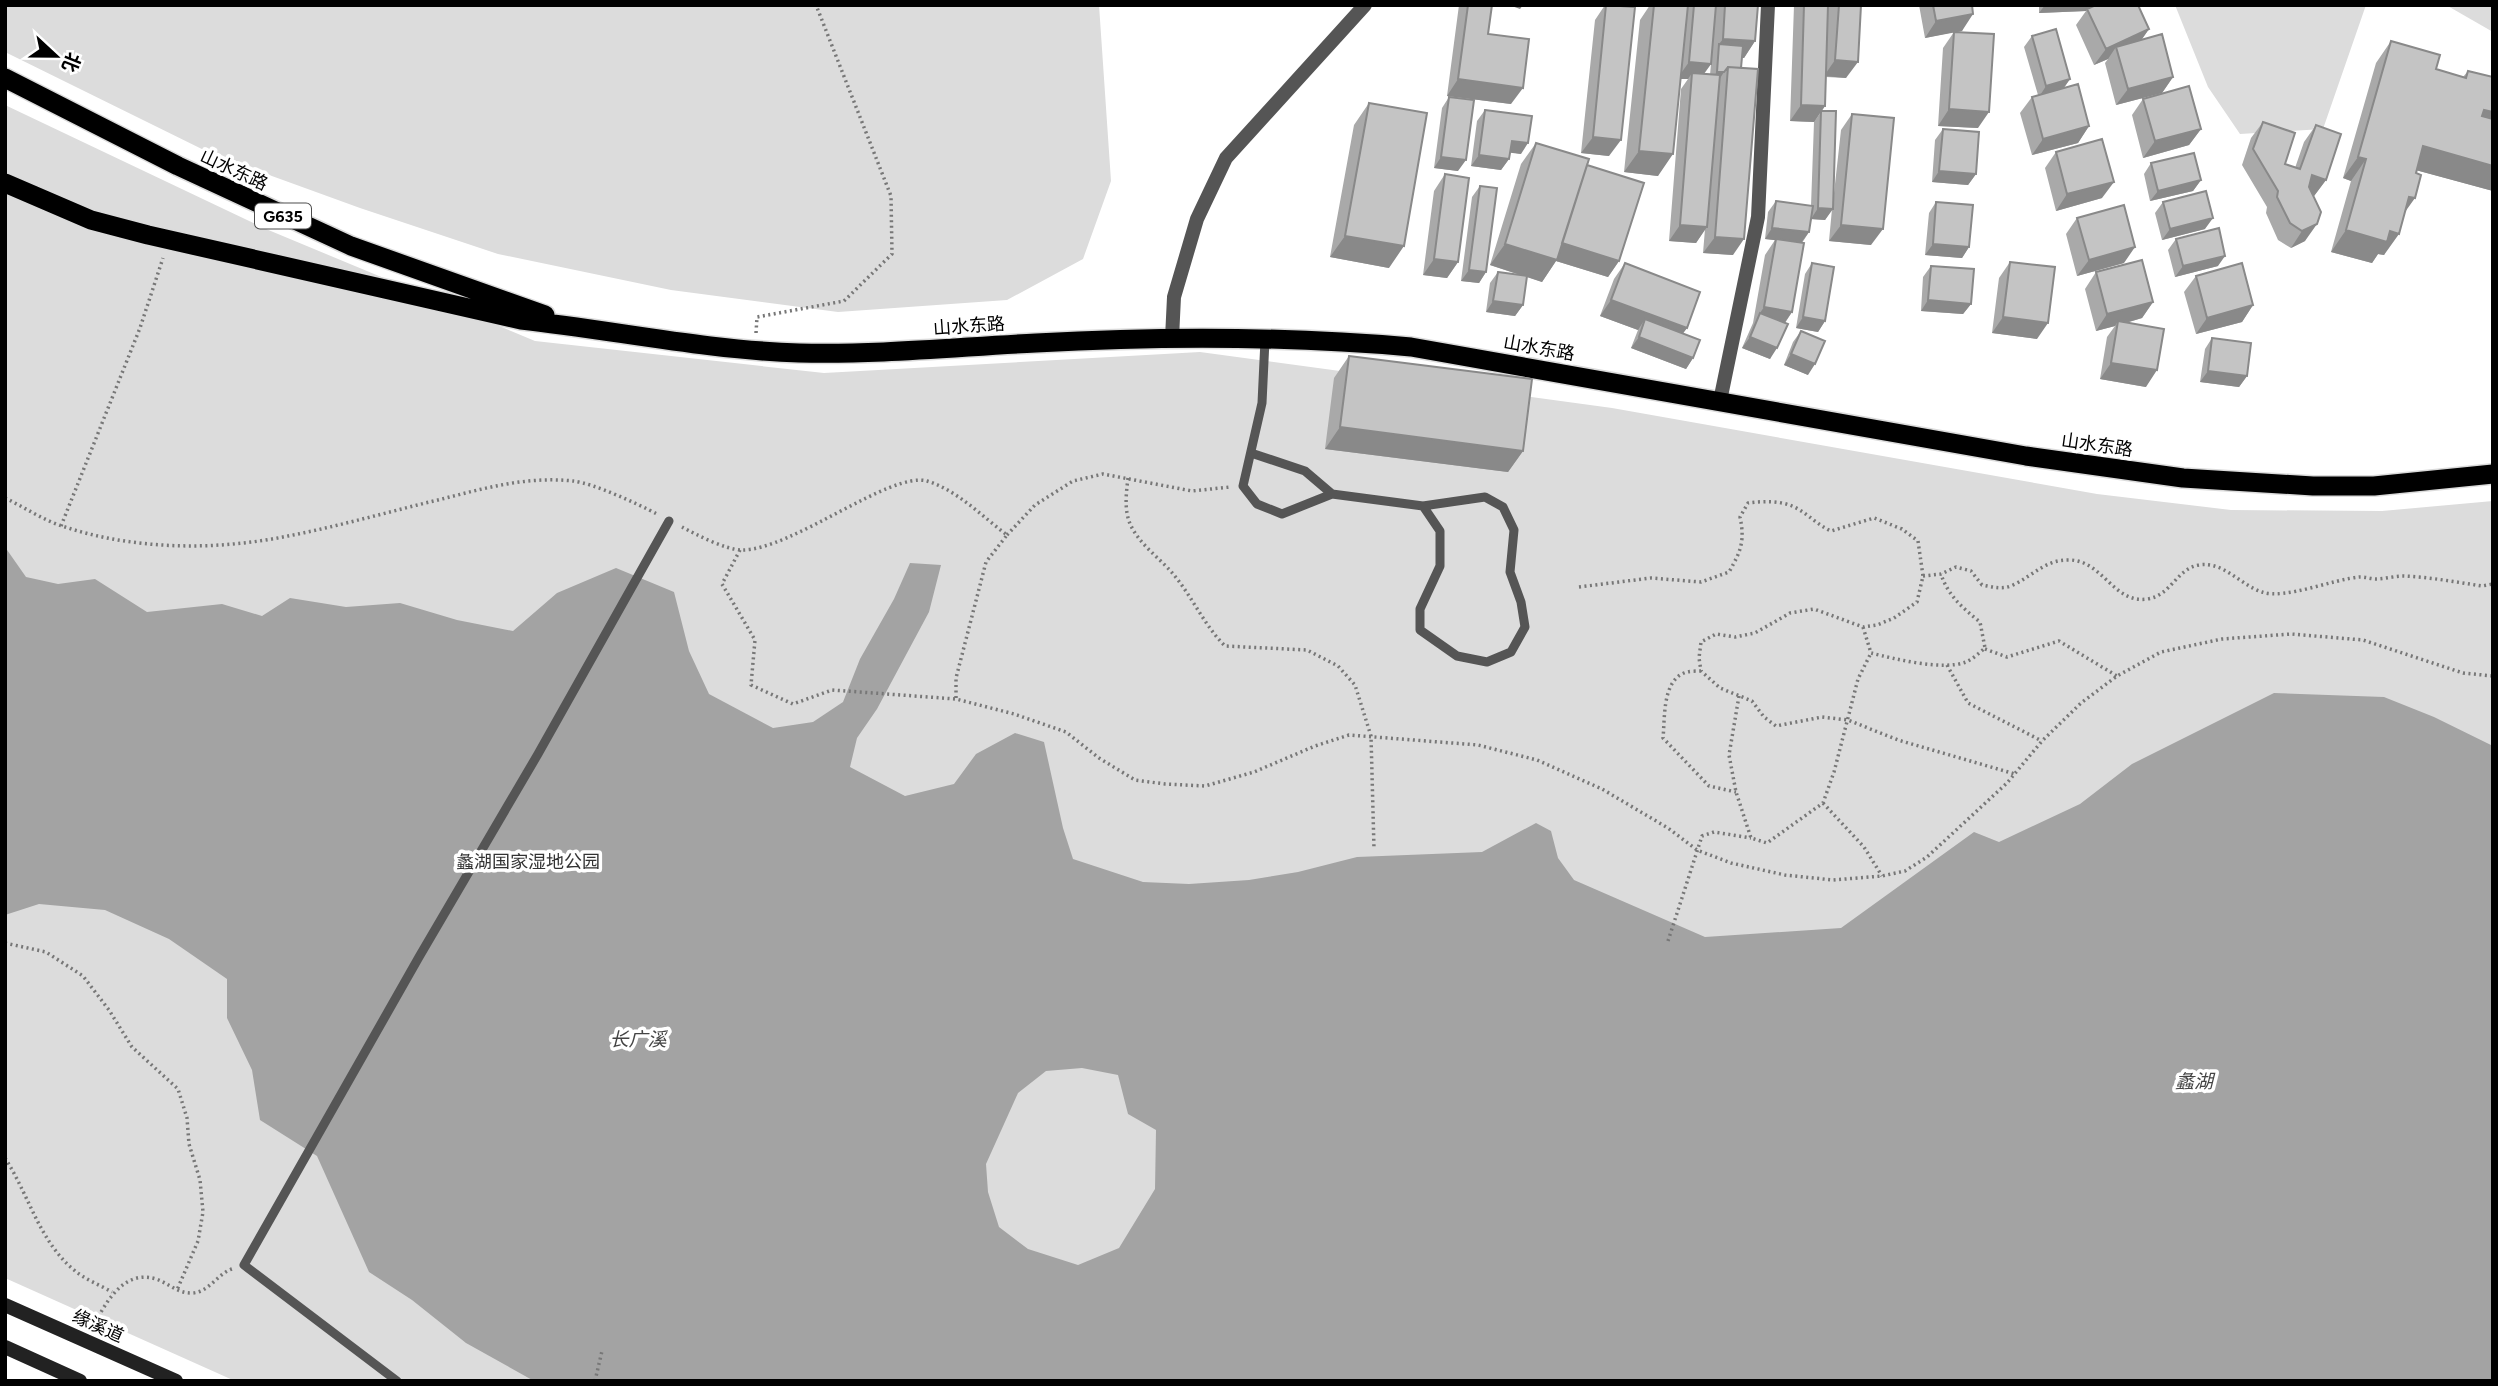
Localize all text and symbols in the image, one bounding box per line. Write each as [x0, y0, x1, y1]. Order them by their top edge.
north arrow [21, 21, 91, 91]
text: 北 [57, 49, 86, 75]
street label: 山水东路 [197, 145, 271, 195]
road number: G635 [255, 204, 311, 229]
street label: 山水东路 [932, 313, 1006, 339]
street label: 山水东路 [1502, 331, 1576, 365]
street label: 山水东路 [2060, 429, 2134, 461]
park label: 蠡湖国家湿地公园 [456, 851, 600, 873]
water label: 长广溪 [609, 1028, 668, 1051]
water label: 蠡湖 [2175, 1070, 2216, 1093]
street label: 缘溪道 [69, 1305, 127, 1347]

